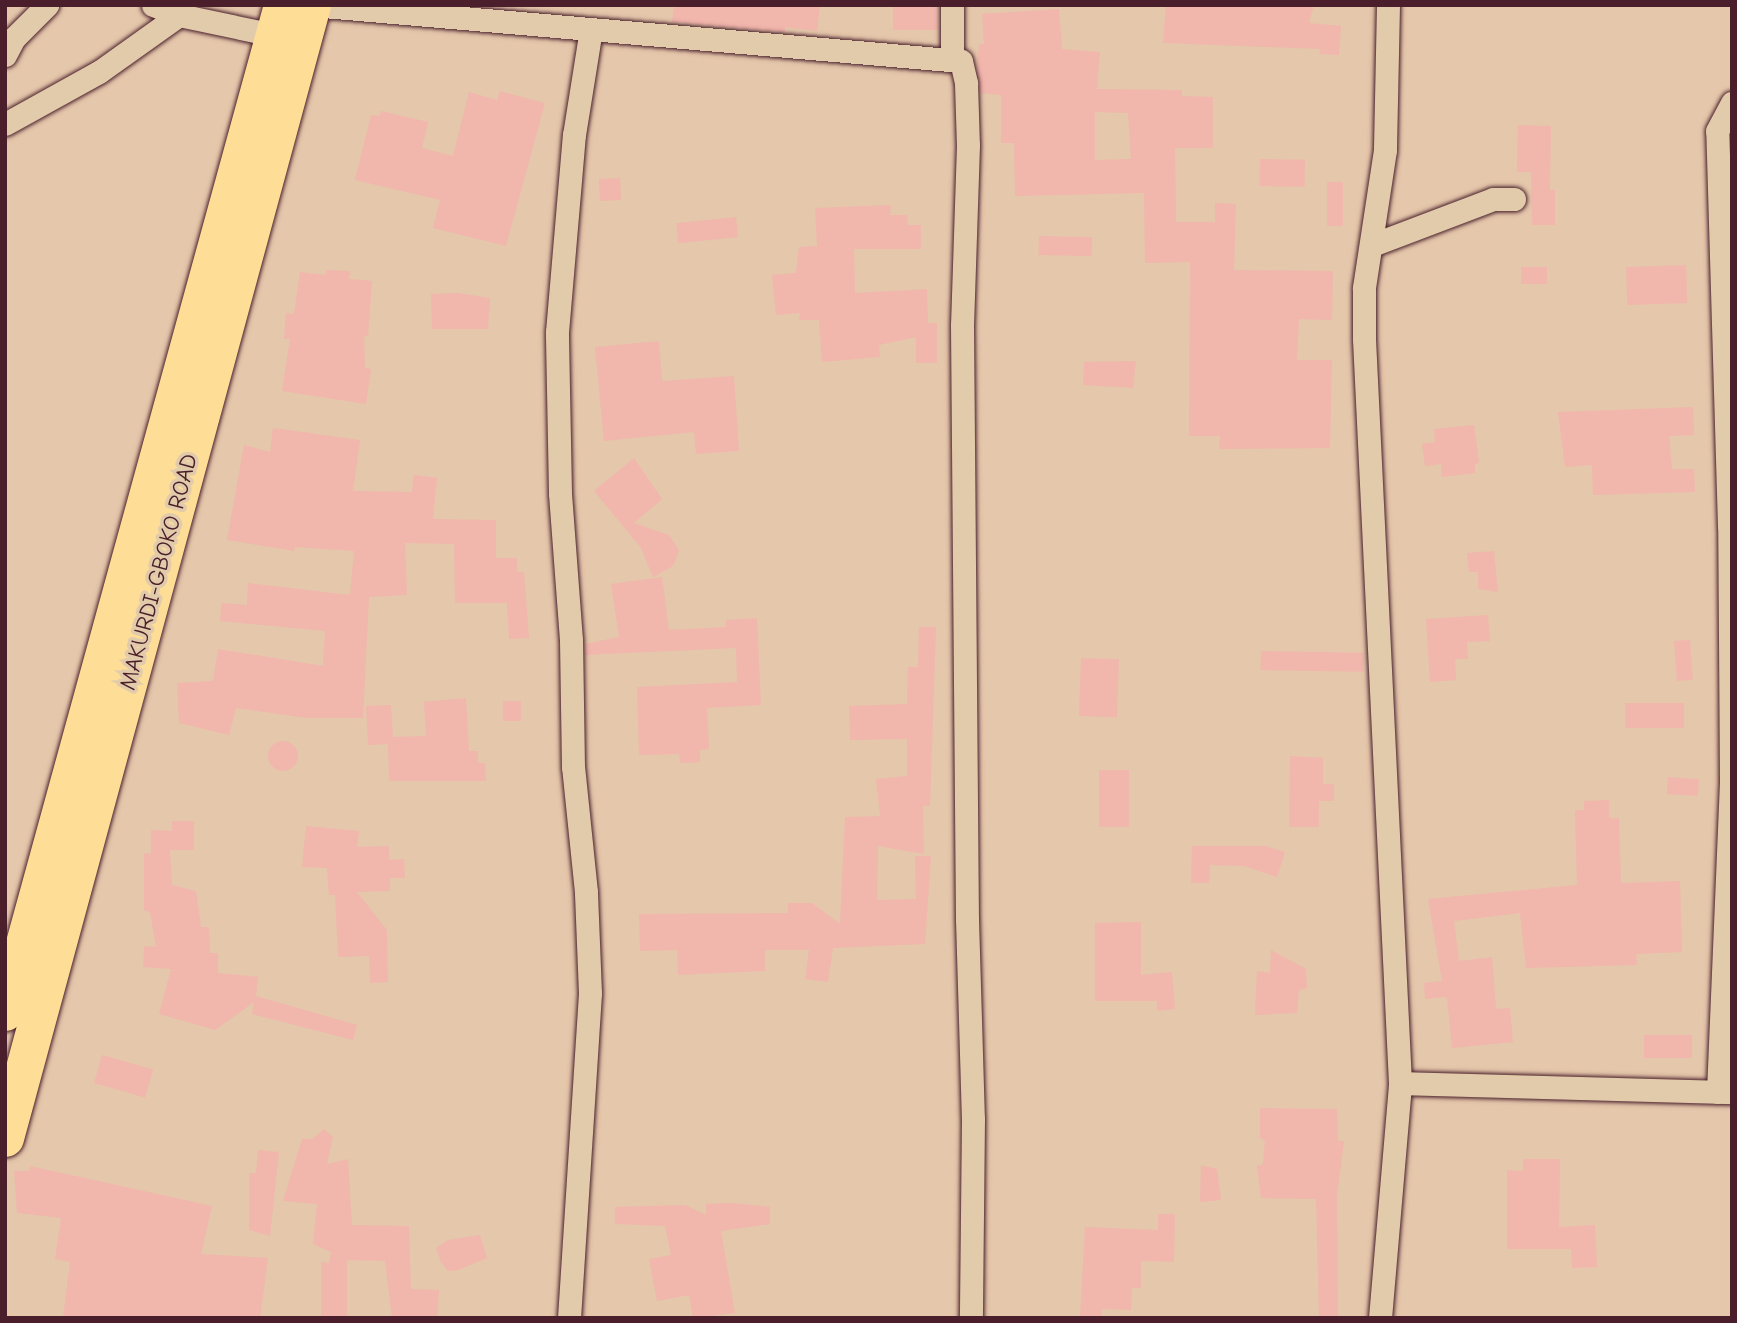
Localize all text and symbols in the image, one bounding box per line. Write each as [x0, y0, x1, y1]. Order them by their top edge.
street label: MAKURDI-GBOKO ROAD [114, 451, 204, 693]

